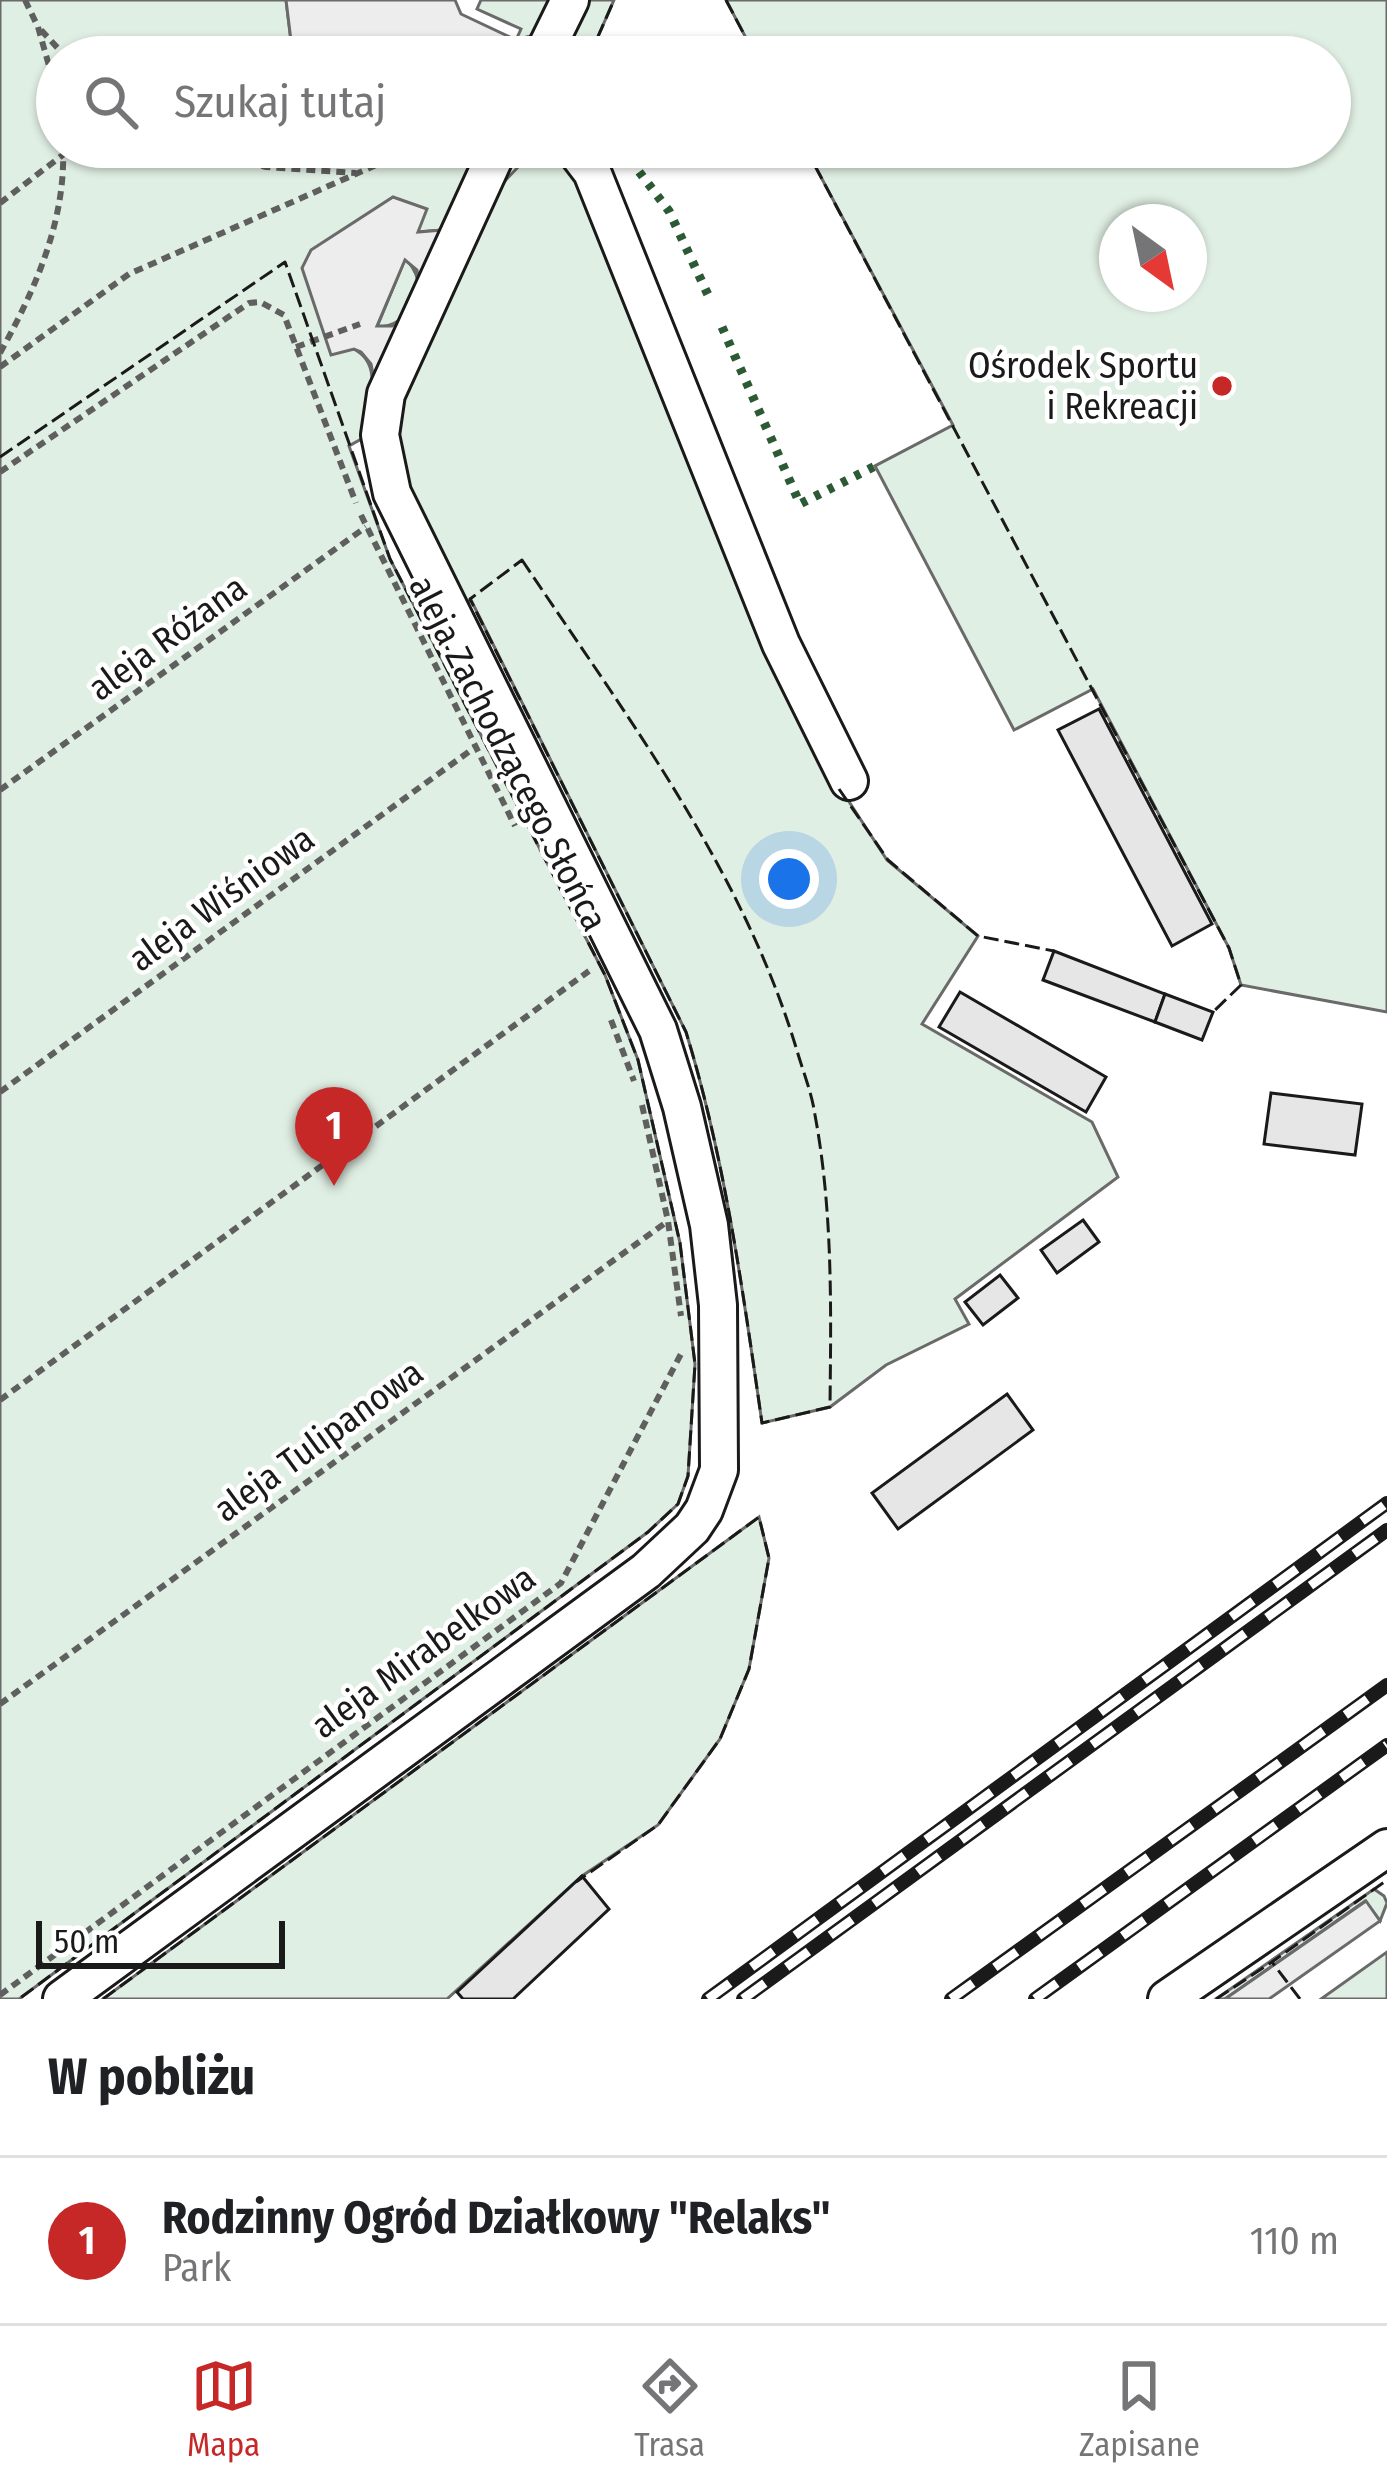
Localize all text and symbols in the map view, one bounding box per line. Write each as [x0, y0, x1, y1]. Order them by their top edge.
search box [36, 36, 1351, 168]
icon: search [78, 69, 144, 135]
text: Szukaj tutaj [174, 75, 386, 129]
north arrow [1099, 204, 1207, 312]
place label: Ośrodek Sportu i Rekreacji [968, 344, 1198, 429]
marker: Ośrodek Sportu i Rekreacji [1209, 373, 1235, 399]
street label: aleja Różana [80, 566, 256, 710]
street label: aleja Zachodzącego Słońca [399, 569, 617, 938]
street label: aleja Wiśniowa [120, 817, 323, 981]
your location [759, 849, 819, 909]
pin: 1 [295, 1087, 373, 1186]
street label: aleja Tulipanowa [206, 1350, 432, 1531]
street label: aleja Mirabelkowa [303, 1556, 544, 1748]
scale bar [36, 1915, 285, 1968]
text: 50 m [54, 1922, 119, 1962]
text: W pobliżu [48, 2046, 255, 2108]
text: Rodzinny Ogród Działkowy "Relaks" [162, 2191, 831, 2245]
text: 1 [79, 2218, 95, 2264]
text: 110 m [1250, 2218, 1339, 2264]
text: Park [162, 2245, 231, 2291]
tab: Mapa [187, 2353, 260, 2465]
tab: Trasa [634, 2353, 705, 2465]
tab: Zapisane [1079, 2353, 1200, 2465]

